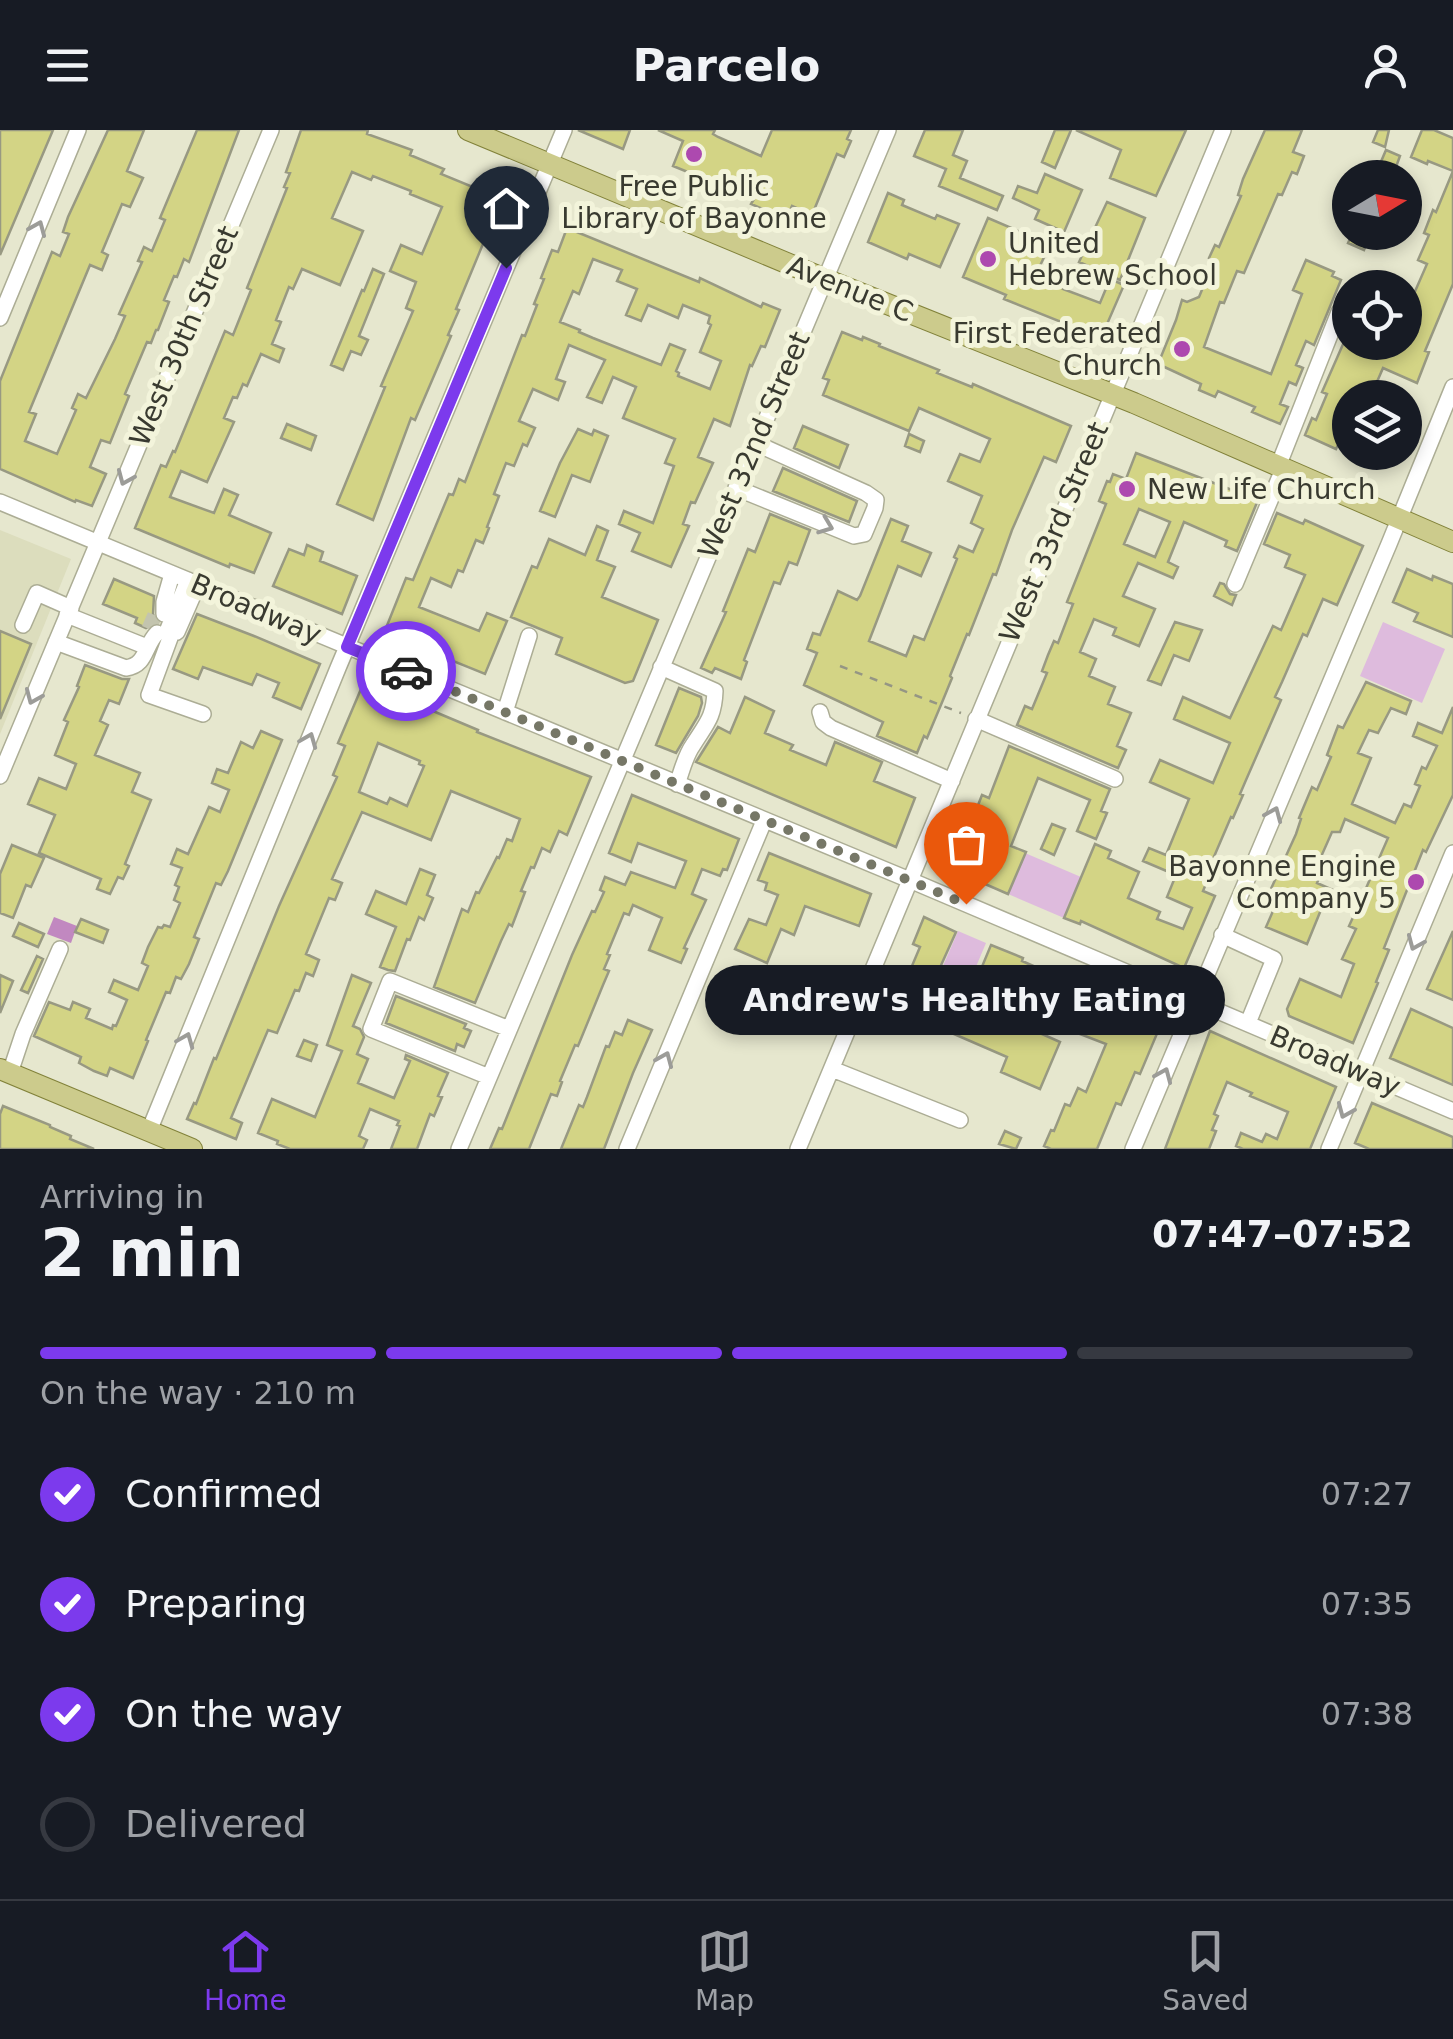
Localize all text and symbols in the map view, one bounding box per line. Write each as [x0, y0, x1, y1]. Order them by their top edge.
icon: menu [40, 38, 95, 93]
icon: person [1358, 38, 1413, 93]
text: Parcelo [633, 39, 820, 92]
marker: Free Public Library of Bayonne [683, 143, 705, 165]
north arrow [1332, 160, 1422, 250]
map controls [1332, 160, 1422, 470]
pin [464, 166, 549, 269]
place label: Free Public Library of Bayonne [561, 170, 827, 235]
icon: home [479, 181, 534, 236]
one-way arrow [26, 220, 46, 238]
street label: West 30th Street [123, 221, 245, 451]
place label: United Hebrew School [1008, 227, 1217, 292]
marker: United Hebrew School [977, 248, 999, 270]
street label: Avenue C [782, 249, 918, 329]
button: locate [1332, 270, 1422, 360]
place label: First Federated Church [953, 317, 1162, 382]
street label: West 32nd Street [691, 327, 817, 563]
marker: First Federated Church [1171, 338, 1193, 360]
button: layers [1332, 380, 1422, 470]
street label: West 33rd Street [993, 417, 1115, 647]
one-way arrow [117, 468, 137, 486]
place label: New Life Church [1147, 473, 1375, 506]
marker: New Life Church [1116, 478, 1138, 500]
one-way arrow [816, 514, 834, 534]
street label: Broadway [186, 567, 326, 651]
courier [356, 621, 456, 721]
icon: car [379, 644, 434, 699]
one-way arrow [25, 687, 45, 705]
one-way arrow [297, 732, 317, 750]
pin [924, 802, 1009, 905]
one-way arrow [1262, 806, 1282, 824]
icon: bag [939, 817, 994, 872]
place label: Bayonne Engine Company 5 [1168, 850, 1396, 915]
marker: Bayonne Engine Company 5 [1405, 871, 1427, 893]
one-way arrow [1407, 933, 1427, 951]
callout: Andrew's Healthy Eating [706, 964, 1226, 1034]
text: Andrew's Healthy Eating [743, 981, 1187, 1019]
street label: Broadway [1265, 1019, 1405, 1103]
one-way arrow [174, 1033, 194, 1050]
one-way arrow [653, 1051, 673, 1069]
one-way arrow [1152, 1067, 1172, 1085]
one-way arrow [1337, 1101, 1357, 1119]
text: Arriving in [40, 1178, 204, 1216]
text: 07:47–07:52 [1152, 1212, 1413, 1256]
text: 2 min [40, 1216, 244, 1291]
text: On the way · 210 m [40, 1374, 356, 1412]
icon: check [40, 1467, 95, 1522]
text: Confirmed [125, 1472, 322, 1516]
text: 07:27 [1321, 1475, 1413, 1513]
icon: check [40, 1577, 95, 1632]
text: Preparing [125, 1582, 307, 1626]
text: 07:35 [1321, 1585, 1413, 1623]
icon: check [40, 1687, 95, 1742]
text: On the way [125, 1692, 342, 1736]
text: 07:38 [1321, 1695, 1413, 1733]
text: Delivered [125, 1802, 307, 1846]
tab: Home [204, 1924, 287, 2017]
tab: Map [695, 1924, 754, 2017]
tab: Saved [1162, 1924, 1249, 2017]

